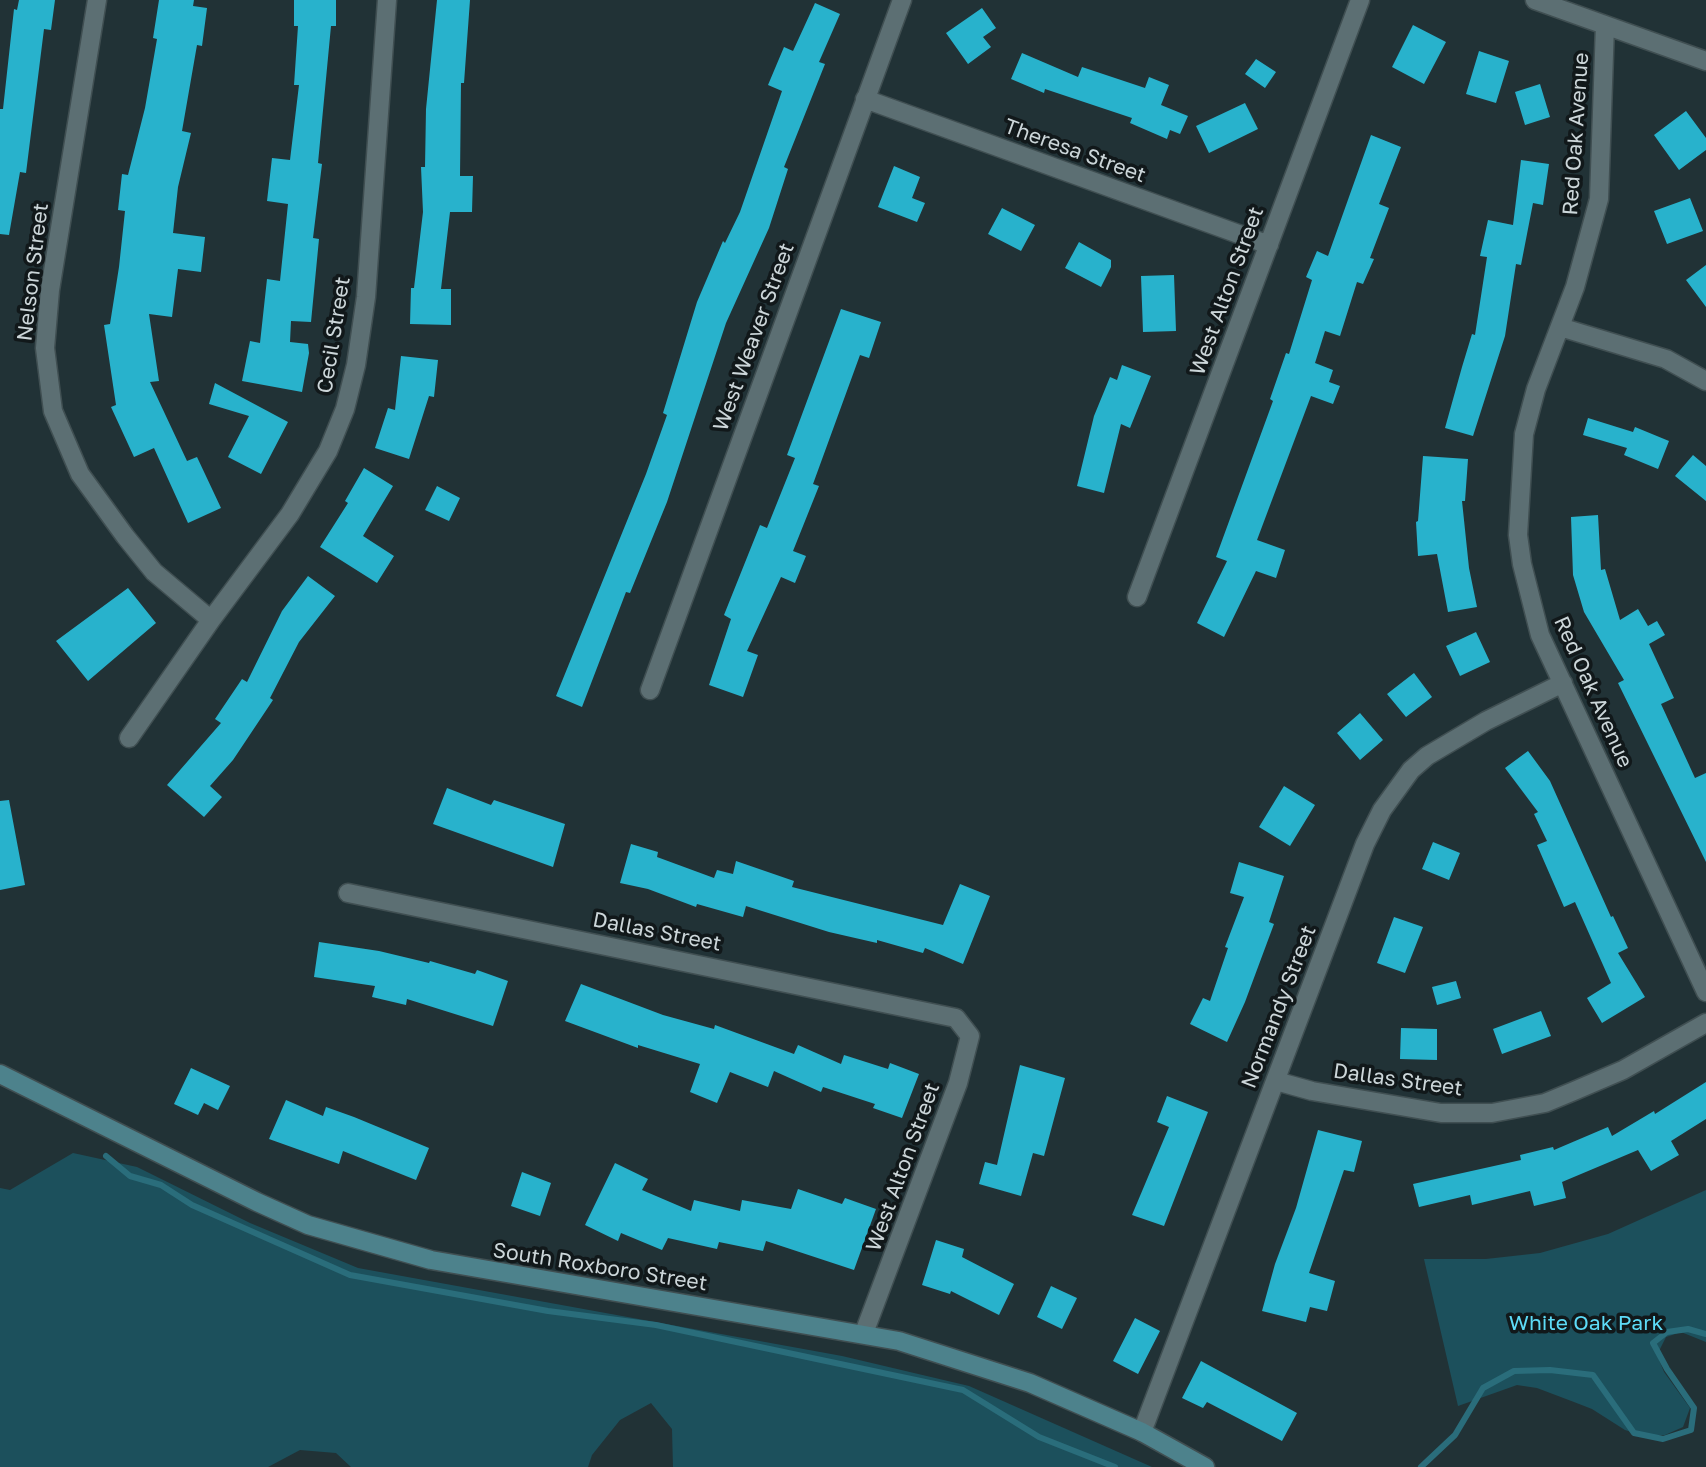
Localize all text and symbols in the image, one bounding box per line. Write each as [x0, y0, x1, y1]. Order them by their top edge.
street label: Red Oak Avenue [1558, 52, 1594, 216]
street label: Theresa Street [1001, 114, 1149, 188]
street label: Nelson Street [12, 202, 54, 342]
street label: West Alton Street [1185, 203, 1269, 379]
street label: West Weaver Street [708, 239, 800, 435]
street label: Cecil Street [312, 275, 356, 395]
street label: Red Oak Avenue [1548, 612, 1638, 772]
street label: Dallas Street [591, 907, 723, 957]
street label: Normandy Street [1236, 922, 1322, 1092]
street label: Dallas Street [1332, 1058, 1464, 1102]
street label: West Alton Street [861, 1079, 945, 1255]
street label: South Roxboro Street [491, 1238, 709, 1296]
park label: White Oak Park [1509, 1310, 1663, 1336]

